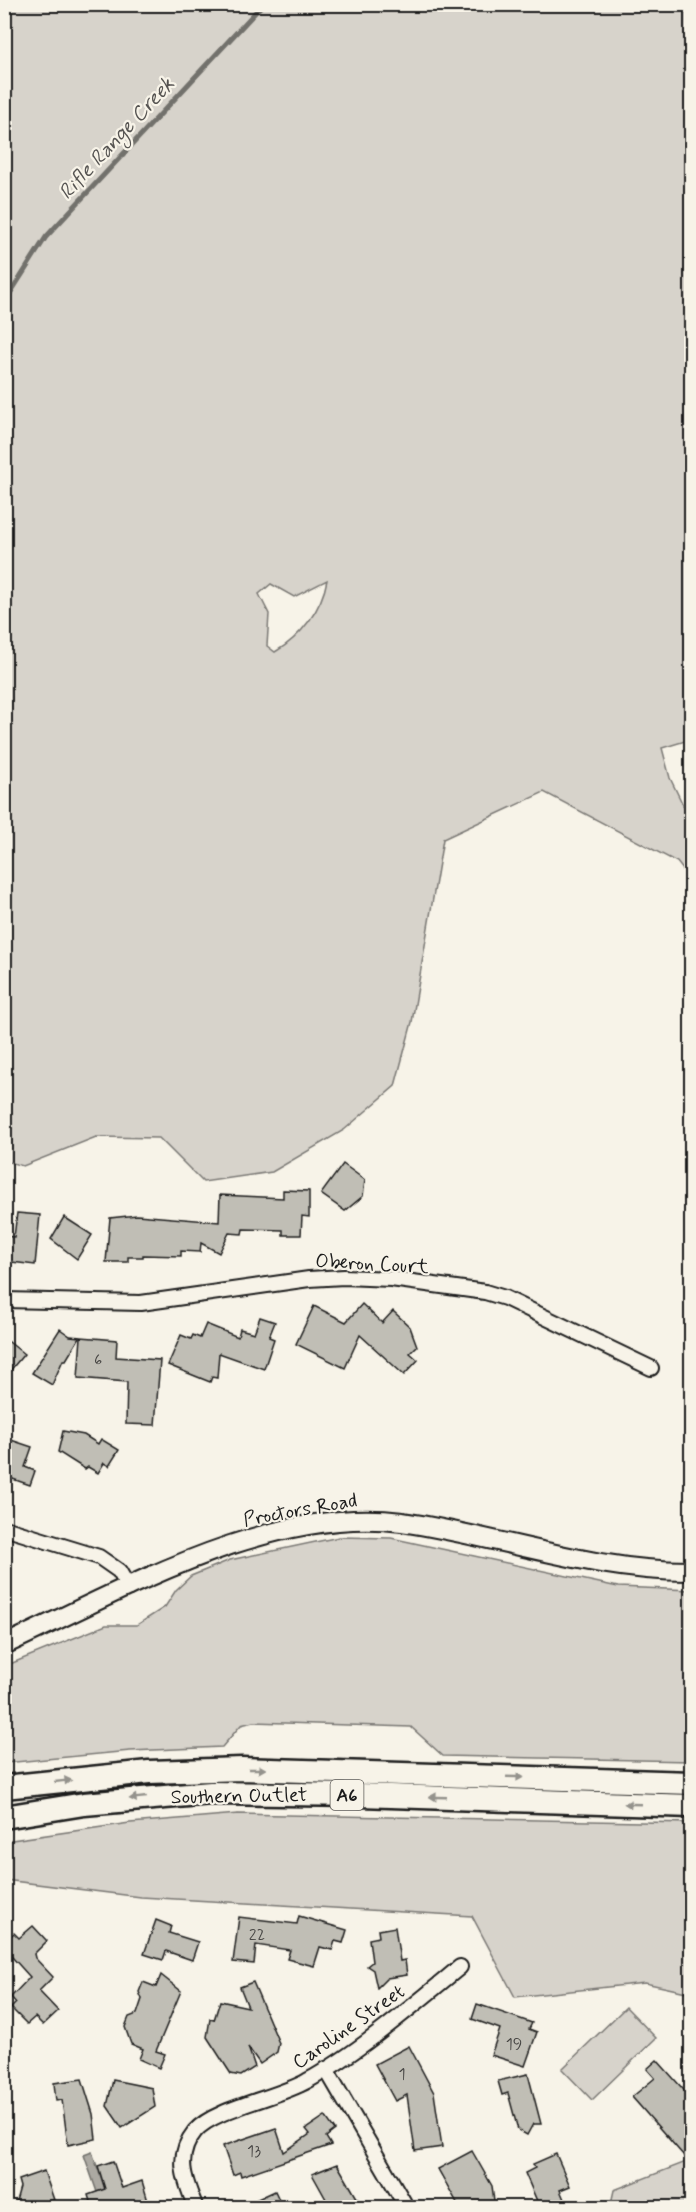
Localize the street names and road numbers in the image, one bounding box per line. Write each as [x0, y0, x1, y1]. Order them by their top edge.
street label: Oberon Court [315, 1248, 430, 1281]
street label: Proctors Road [241, 1487, 359, 1534]
road number: A6 [330, 1780, 364, 1810]
street label: Southern Outlet [170, 1782, 308, 1811]
street label: Caroline Street [287, 1979, 410, 2076]

